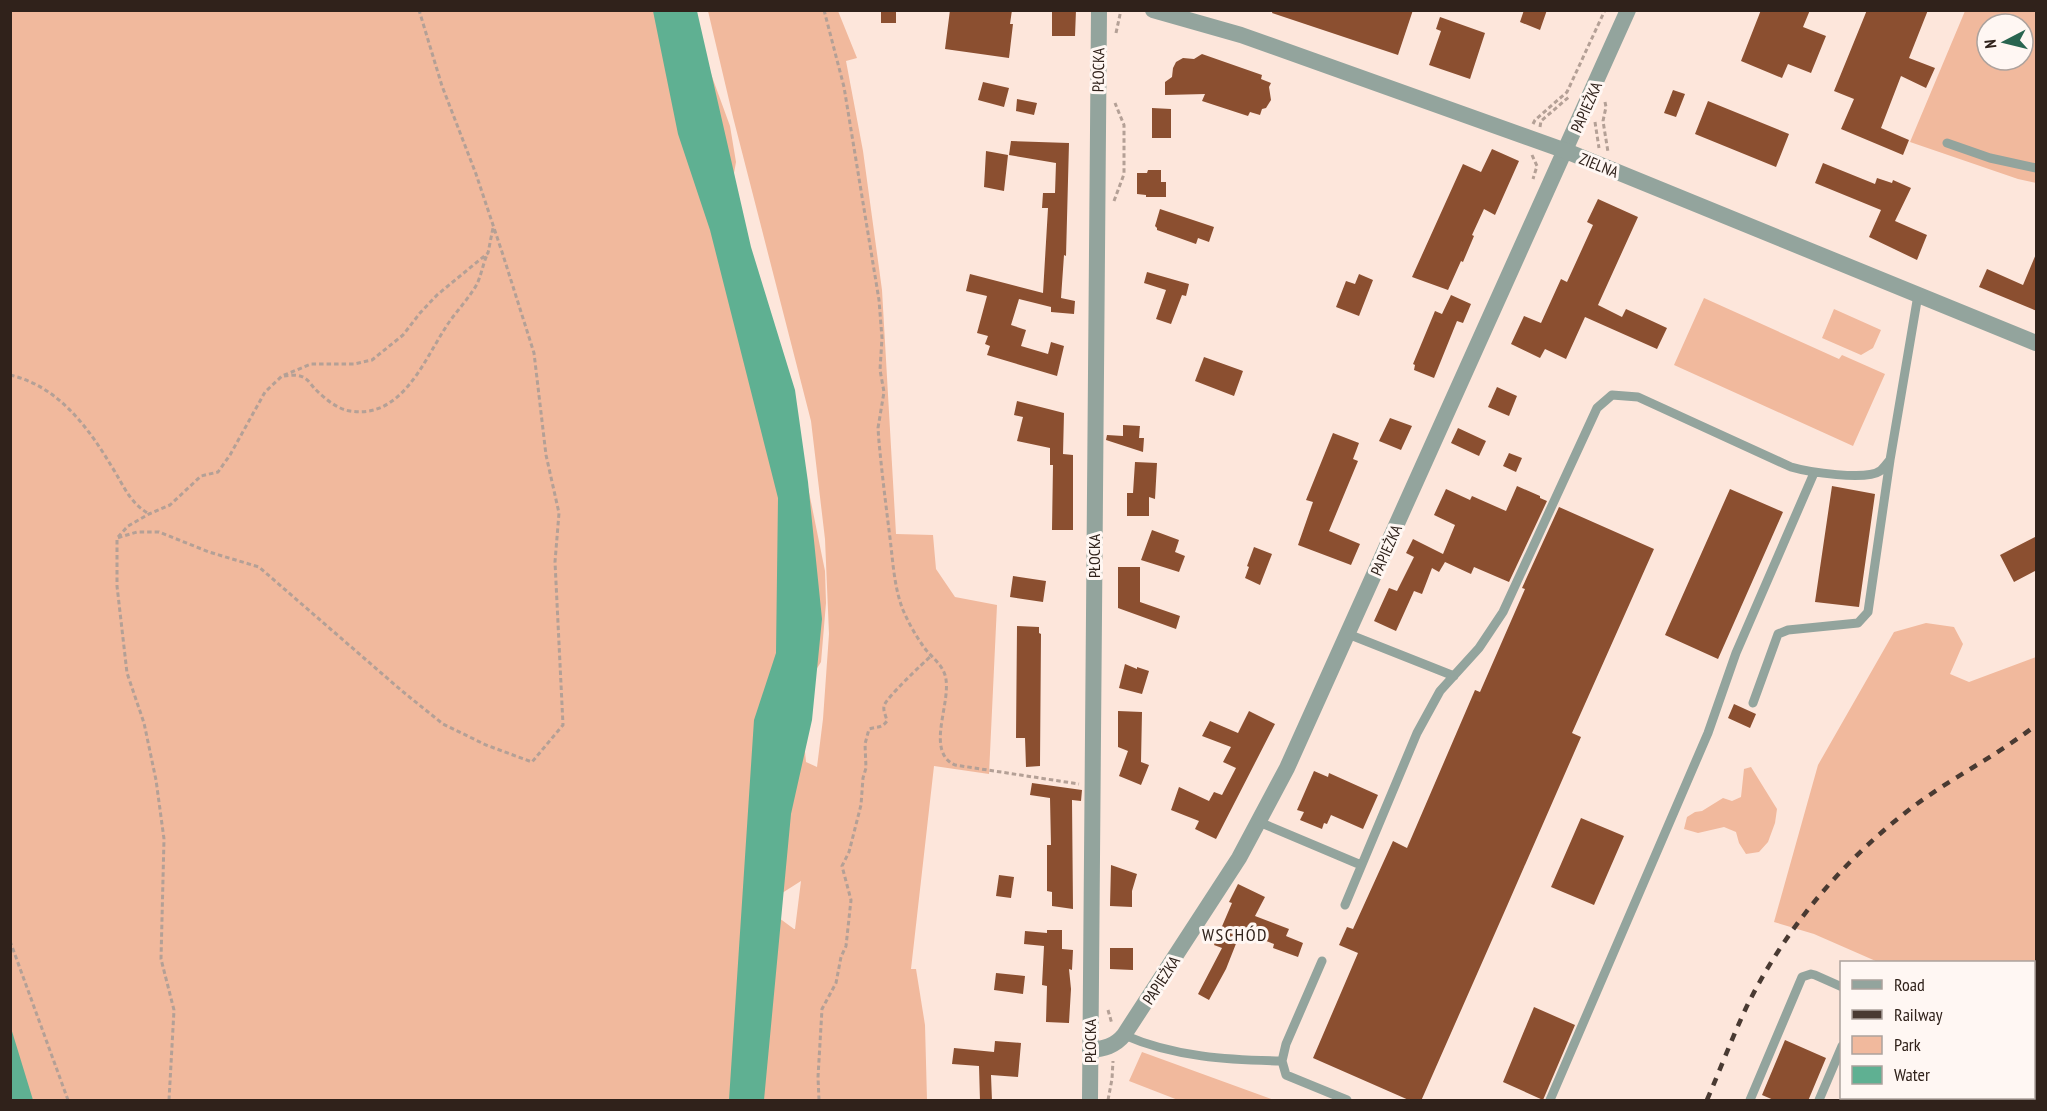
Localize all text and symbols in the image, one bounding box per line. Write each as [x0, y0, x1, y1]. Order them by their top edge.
north arrow [1975, 12, 2035, 72]
text: N [1980, 38, 2001, 49]
street label: PŁOCKA [1088, 47, 1108, 92]
street label: PAPIEŻKA [1566, 78, 1606, 136]
street label: ZIELNA [1577, 148, 1622, 182]
street label: PAPIEŻKA [1366, 521, 1406, 579]
street label: PŁOCKA [1084, 533, 1104, 578]
district label: WSCHÓD [1202, 923, 1268, 946]
street label: PAPIEŻKA [1138, 952, 1184, 1008]
legend [1840, 961, 2035, 1099]
text: Road [1894, 973, 1925, 996]
text: Railway [1894, 1003, 1943, 1026]
street label: PŁOCKA [1080, 1018, 1100, 1063]
text: Park [1894, 1033, 1921, 1056]
text: Water [1894, 1063, 1930, 1086]

